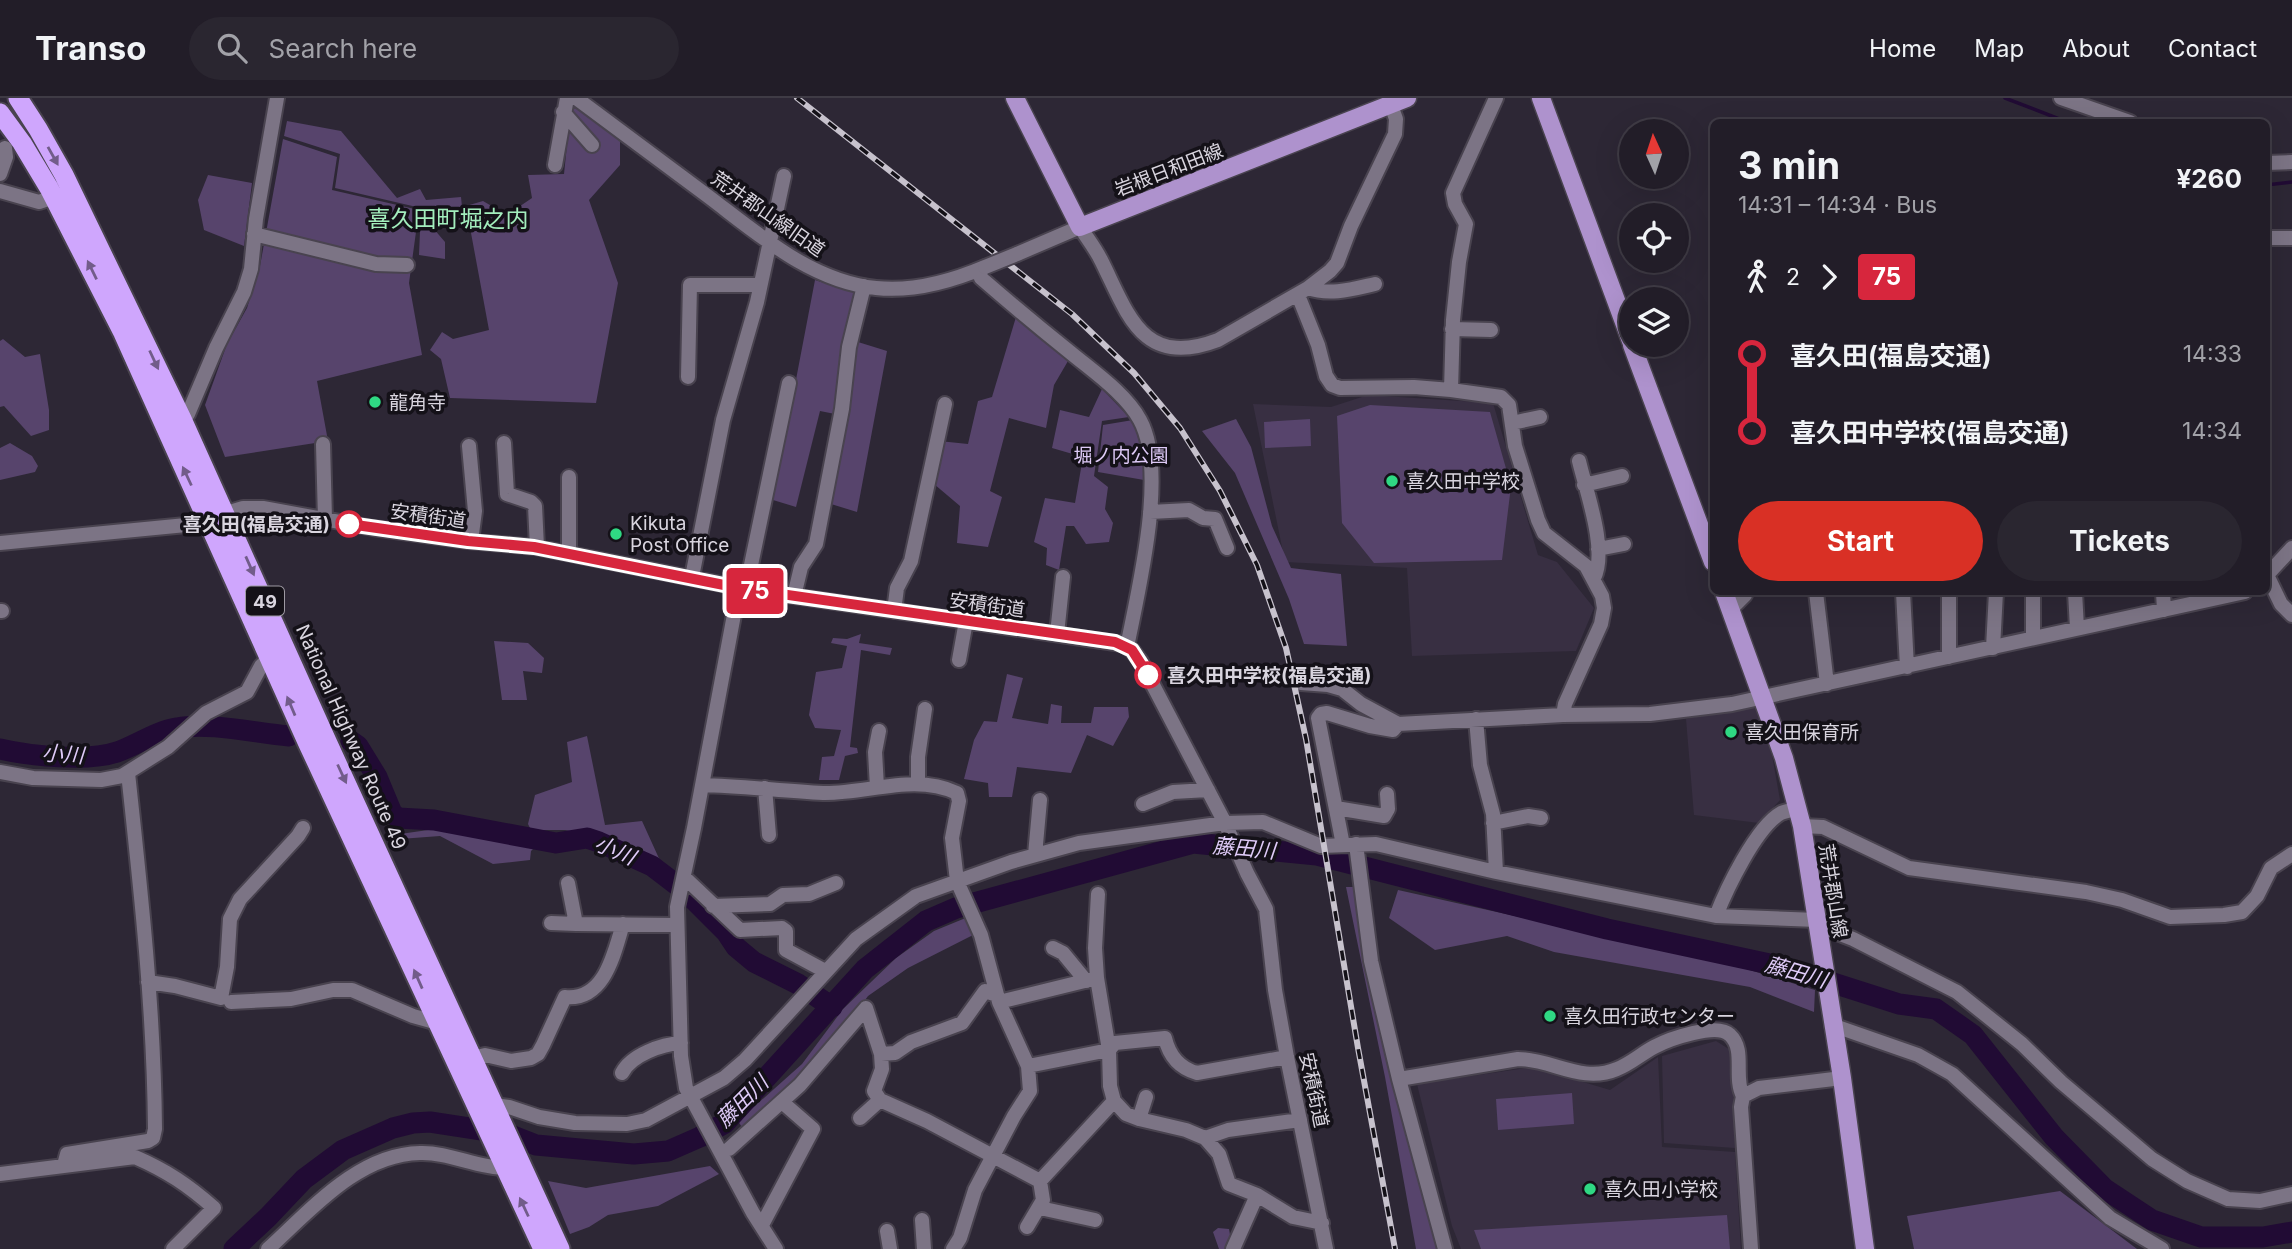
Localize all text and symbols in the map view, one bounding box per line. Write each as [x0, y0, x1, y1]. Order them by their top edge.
search box [189, 17, 679, 80]
text: Transo [35, 28, 147, 68]
icon: search [213, 29, 251, 67]
text: Search here [269, 33, 417, 64]
text: Home [1869, 34, 1936, 63]
text: Map [1974, 34, 2024, 63]
text: About [2062, 34, 2130, 63]
text: Contact [2168, 34, 2257, 63]
north arrow [1619, 119, 1689, 189]
map controls [1619, 119, 1689, 357]
street label: 岩根日和田線 [1112, 139, 1226, 201]
text: 3 min [1738, 142, 1840, 188]
one-way arrow [47, 146, 59, 166]
text: ¥260 [2176, 163, 2242, 194]
street label: 荒井郡山線旧道 [707, 166, 829, 262]
text: 14:31 – 14:34 · Bus [1738, 191, 1937, 219]
button: locate [1619, 203, 1689, 273]
district label: 喜久田町堀之内 [368, 205, 529, 233]
icon: walk [1738, 258, 1776, 296]
icon: forward [1810, 258, 1848, 296]
one-way arrow [87, 260, 98, 280]
text: 75 [1872, 262, 1901, 291]
text: 2 [1786, 263, 1800, 291]
button: layers [1619, 287, 1689, 357]
text: 喜久田(福島交通) [1790, 340, 1992, 371]
text: 14:33 [2183, 340, 2242, 368]
one-way arrow [148, 350, 160, 370]
place label: 龍角寺 [389, 391, 446, 414]
marker: 龍角寺 [367, 394, 383, 410]
text: 喜久田中学校(福島交通) [1790, 417, 2070, 448]
text: 14:34 [2182, 417, 2242, 445]
park label: 堀ノ内公園 [1073, 444, 1169, 467]
one-way arrow [182, 466, 193, 487]
place label: 喜久田中学校 [1406, 470, 1520, 493]
marker: 喜久田中学校 [1384, 473, 1400, 489]
street label: 安積街道 [389, 499, 467, 533]
button: Start [1738, 501, 1983, 581]
button: Tickets [1997, 501, 2242, 581]
marker: 喜久田(福島交通) [336, 511, 362, 537]
place label: Kikuta Post Office [630, 512, 729, 557]
place label: 喜久田(福島交通) [183, 513, 330, 536]
marker: Kikuta Post Office [608, 526, 624, 542]
one-way arrow [245, 556, 256, 577]
line badge: 75 [724, 568, 786, 614]
text: 75 [740, 576, 770, 605]
road number: 49 [246, 587, 284, 616]
street label: 安積街道 [948, 588, 1026, 622]
street label: National Highway Route 49 [291, 621, 411, 853]
marker: 喜久田中学校(福島交通) [1135, 662, 1161, 688]
place label: 喜久田中学校(福島交通) [1167, 664, 1371, 687]
one-way arrow [285, 696, 297, 716]
place label: 喜久田保育所 [1745, 721, 1859, 744]
marker: 喜久田保育所 [1723, 724, 1739, 740]
water label: 小川 [41, 740, 87, 768]
one-way arrow [336, 764, 348, 784]
water label: 小川 [591, 830, 641, 870]
water label: 藤田川 [1212, 833, 1278, 863]
street label: 荒井郡山線 [1814, 842, 1852, 940]
water label: 藤田川 [1762, 951, 1832, 993]
one-way arrow [412, 969, 424, 989]
place label: 喜久田行政センター [1564, 1005, 1735, 1028]
marker: 喜久田行政センター [1542, 1008, 1558, 1024]
street label: 安積街道 [1295, 1050, 1333, 1130]
water label: 藤田川 [711, 1068, 775, 1132]
place label: 喜久田小学校 [1604, 1178, 1718, 1201]
marker: 喜久田小学校 [1582, 1181, 1598, 1197]
one-way arrow [518, 1197, 530, 1217]

